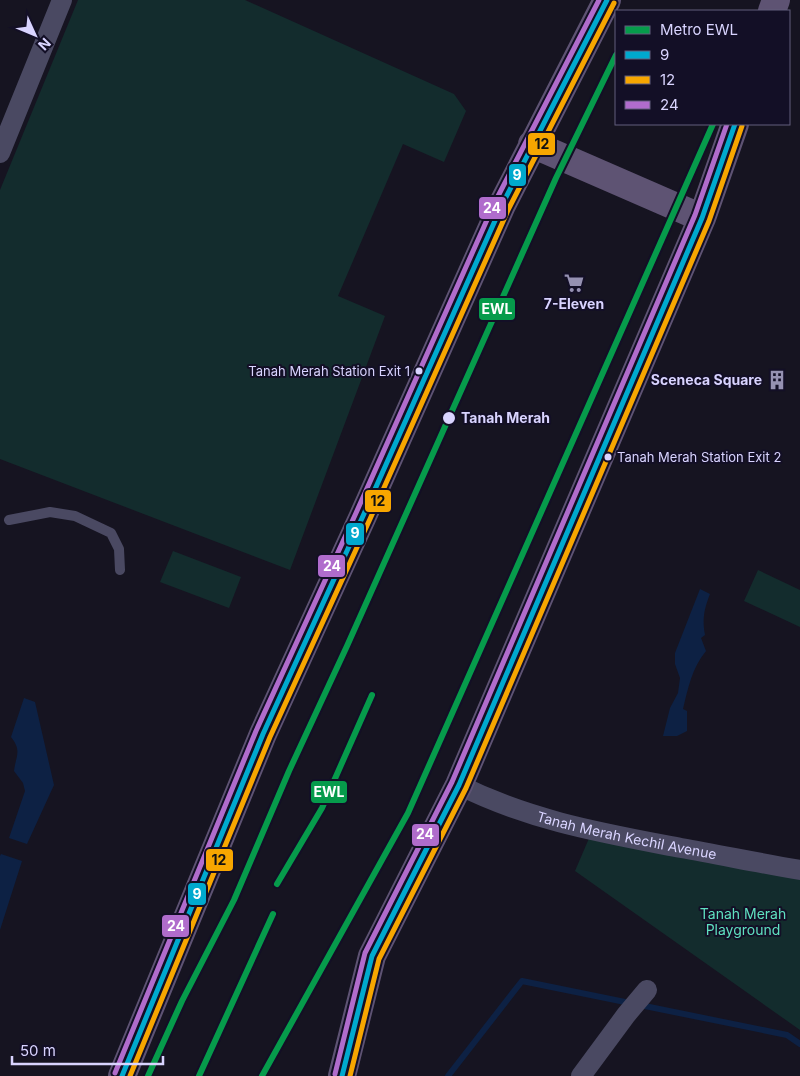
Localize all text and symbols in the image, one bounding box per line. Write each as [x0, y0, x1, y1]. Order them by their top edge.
north arrow [10, 10, 60, 60]
legend [615, 10, 790, 125]
text: Metro EWL [660, 20, 738, 39]
text: N [35, 35, 55, 54]
text: 9 [660, 45, 669, 64]
text: 12 [660, 70, 675, 89]
text: 24 [660, 95, 679, 114]
line badge: 12 [527, 132, 556, 156]
text: 12 [535, 135, 550, 152]
line badge: 9 [508, 163, 527, 187]
text: 9 [512, 166, 522, 183]
line badge: 24 [478, 196, 507, 220]
text: 24 [483, 199, 501, 216]
supermarket icon: 7-Eleven [563, 272, 585, 294]
place label: 7-Eleven [544, 295, 604, 312]
line badge: EWL [478, 297, 516, 321]
text: EWL [482, 300, 513, 317]
place label: Tanah Merah Station Exit 1 [248, 363, 410, 379]
marker: Tanah Merah Station Exit 1 [414, 366, 424, 376]
building icon: Sceneca Square [766, 369, 788, 391]
place label: Sceneca Square [651, 371, 762, 388]
place label: Tanah Merah [461, 409, 550, 426]
marker: Tanah Merah [441, 410, 457, 426]
place label: Tanah Merah Station Exit 2 [617, 449, 781, 465]
marker: Tanah Merah Station Exit 2 [603, 452, 613, 462]
line badge: 12 [364, 489, 392, 513]
text: 12 [371, 492, 386, 509]
line badge: 9 [345, 522, 365, 546]
text: 9 [350, 524, 360, 541]
line badge: 24 [317, 554, 346, 578]
text: 24 [323, 557, 341, 574]
line badge: EWL [310, 780, 348, 804]
text: EWL [314, 783, 345, 800]
street label: Tanah Merah Kechil Avenue [535, 807, 718, 862]
line badge: 24 [411, 823, 440, 847]
text: 24 [416, 825, 434, 842]
line badge: 12 [205, 848, 234, 872]
text: 12 [212, 851, 227, 868]
line badge: 9 [187, 882, 207, 906]
text: 9 [192, 885, 202, 902]
park label: Tanah Merah Playground [700, 905, 786, 938]
line badge: 24 [161, 914, 190, 938]
text: 24 [167, 917, 185, 934]
scale bar [12, 1034, 164, 1066]
text: 50 m [20, 1041, 56, 1060]

